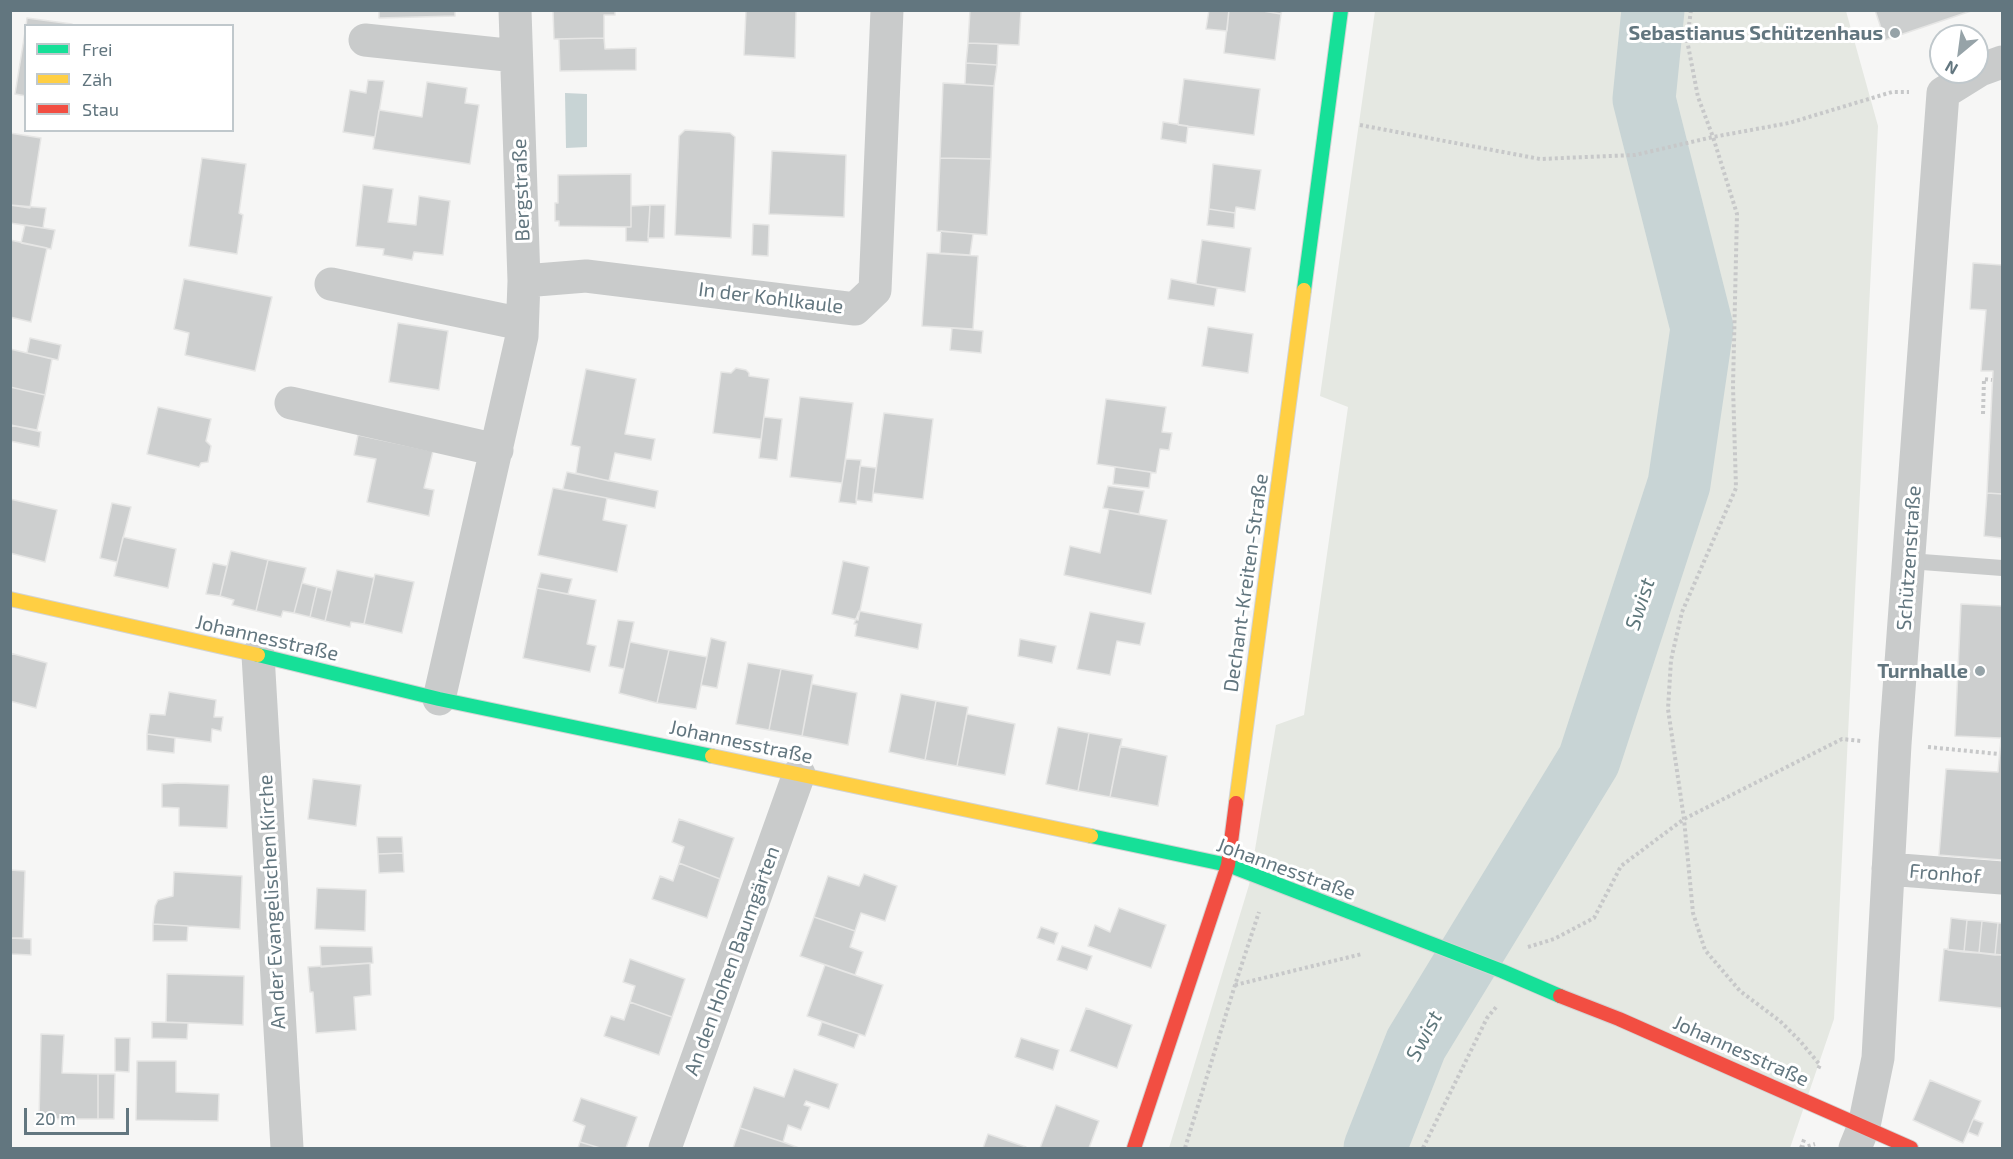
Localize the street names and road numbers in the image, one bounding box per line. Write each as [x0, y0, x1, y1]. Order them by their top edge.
street label: Bergstraße [507, 138, 535, 242]
street label: In der Kohlkaule [697, 277, 845, 319]
street label: Dechant-Kreiten-Straße [1219, 472, 1273, 694]
street label: Schützenstraße [1892, 485, 1926, 631]
street label: Johannesstraße [193, 610, 341, 666]
street label: Johannesstraße [667, 715, 815, 769]
street label: An der Evangelischen Kirche [253, 774, 291, 1030]
street label: Johannesstraße [1213, 833, 1359, 905]
street label: An den Hohen Baumgärten [679, 843, 785, 1079]
street label: Fronhof [1908, 859, 1982, 889]
street label: Johannesstraße [1669, 1010, 1813, 1092]

